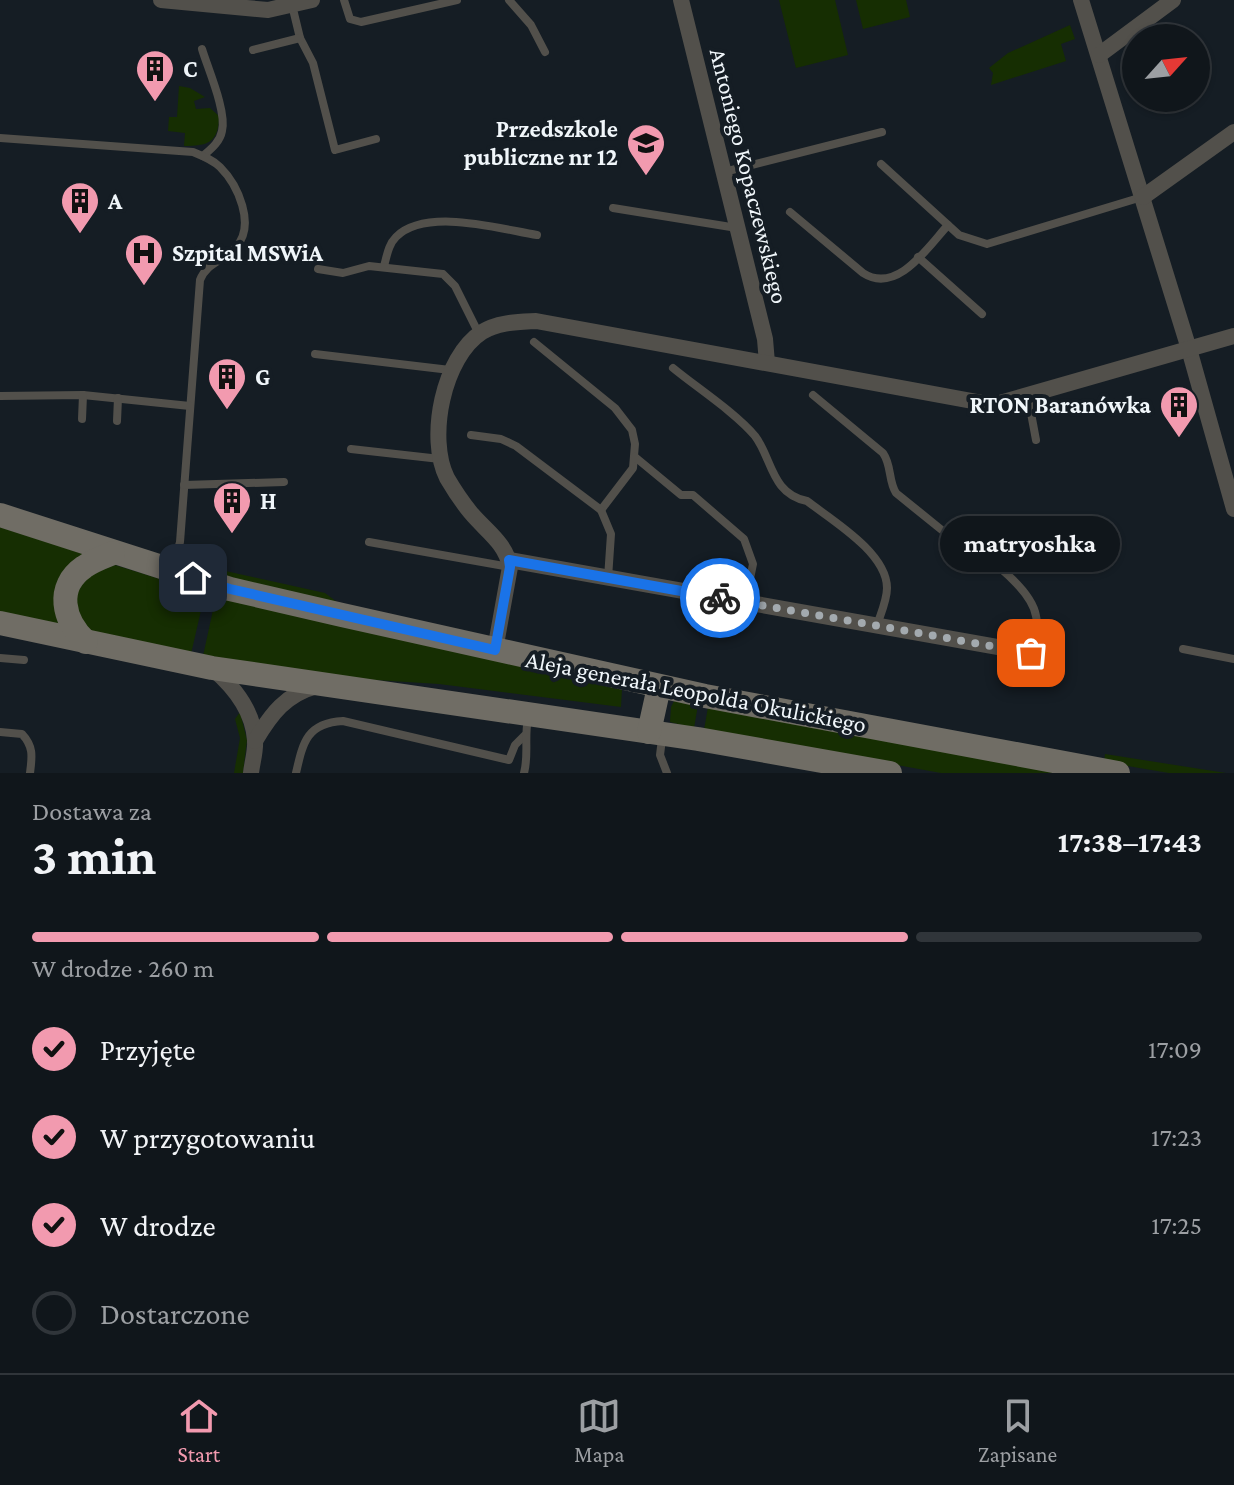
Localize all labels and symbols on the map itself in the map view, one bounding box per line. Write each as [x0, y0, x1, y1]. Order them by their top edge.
north arrow [1122, 24, 1210, 112]
street label: Antoniego Kopaczewskiego [705, 45, 794, 306]
building icon: C [134, 48, 176, 103]
place label: C [183, 55, 198, 82]
place label: Przedszkole publiczne nr 12 [464, 115, 618, 170]
school or university icon: Przedszkole publiczne nr 12 [625, 122, 667, 177]
building icon: A [59, 180, 101, 235]
place label: A [107, 187, 123, 214]
hospital icon: Szpital MSWiA [123, 232, 165, 287]
place label: Szpital MSWiA [172, 239, 324, 266]
building icon: G [206, 356, 248, 411]
place label: G [255, 363, 270, 390]
building icon: RTON Baranówka [1158, 384, 1200, 439]
place label: RTON Baranówka [969, 391, 1151, 418]
building icon: H [211, 480, 253, 535]
place label: H [260, 487, 276, 514]
callout: matryoshka [941, 517, 1121, 573]
pin [159, 544, 227, 612]
courier [680, 558, 760, 638]
pin [997, 619, 1065, 687]
street label: Aleja generała Leopolda Okulickiego [524, 645, 869, 738]

